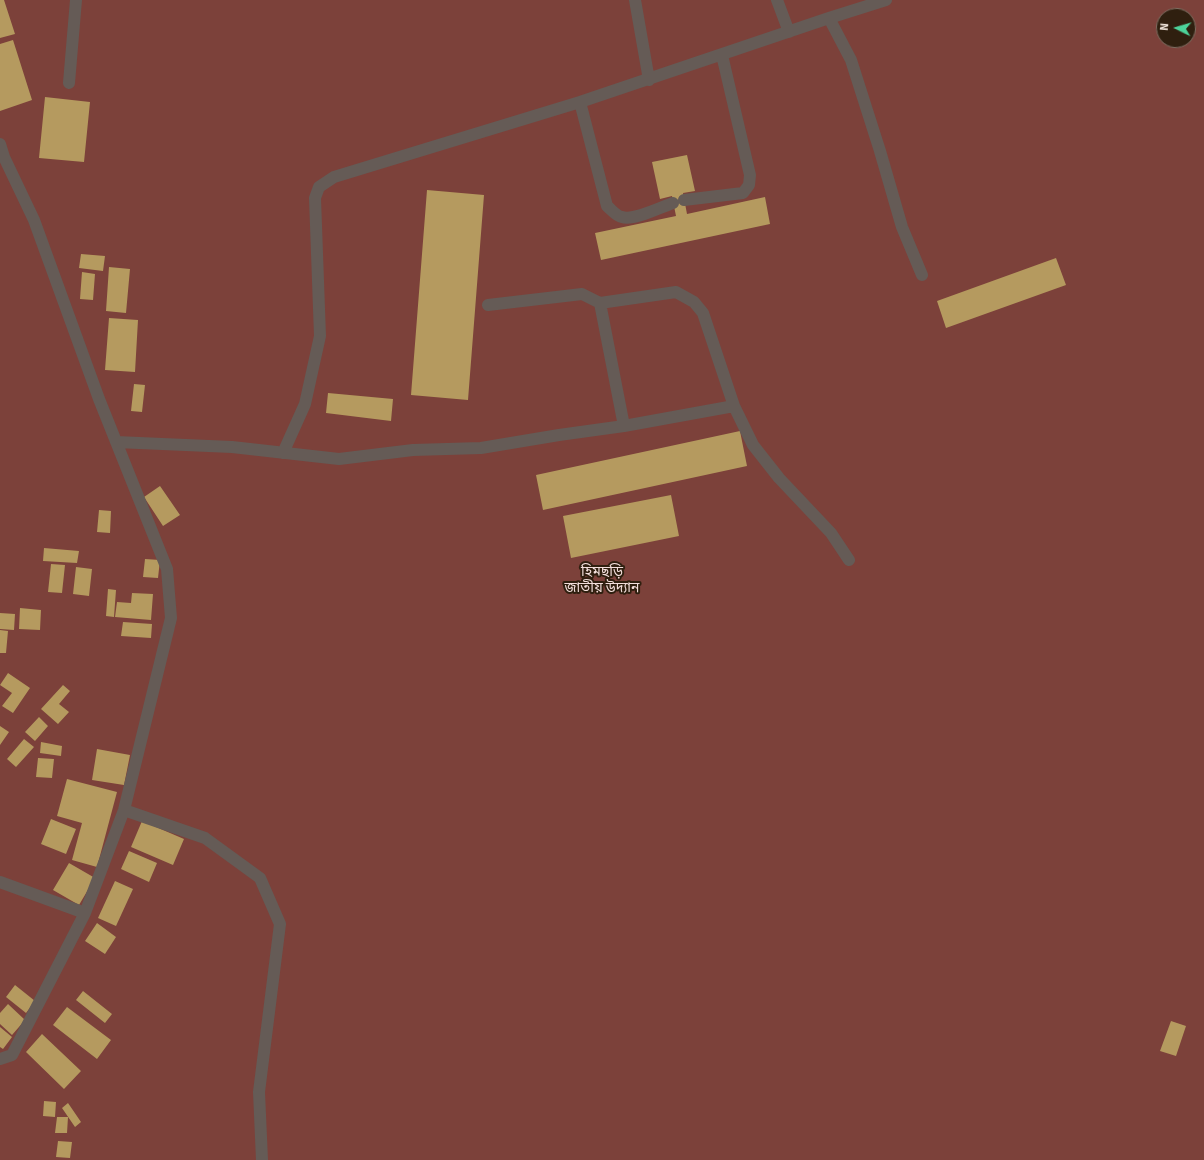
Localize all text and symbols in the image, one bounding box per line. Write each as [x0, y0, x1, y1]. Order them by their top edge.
north arrow [1156, 8, 1196, 48]
text: N [1158, 23, 1171, 31]
park label: হিমছড়ি জাতীয় উদ্যান [565, 564, 639, 596]

